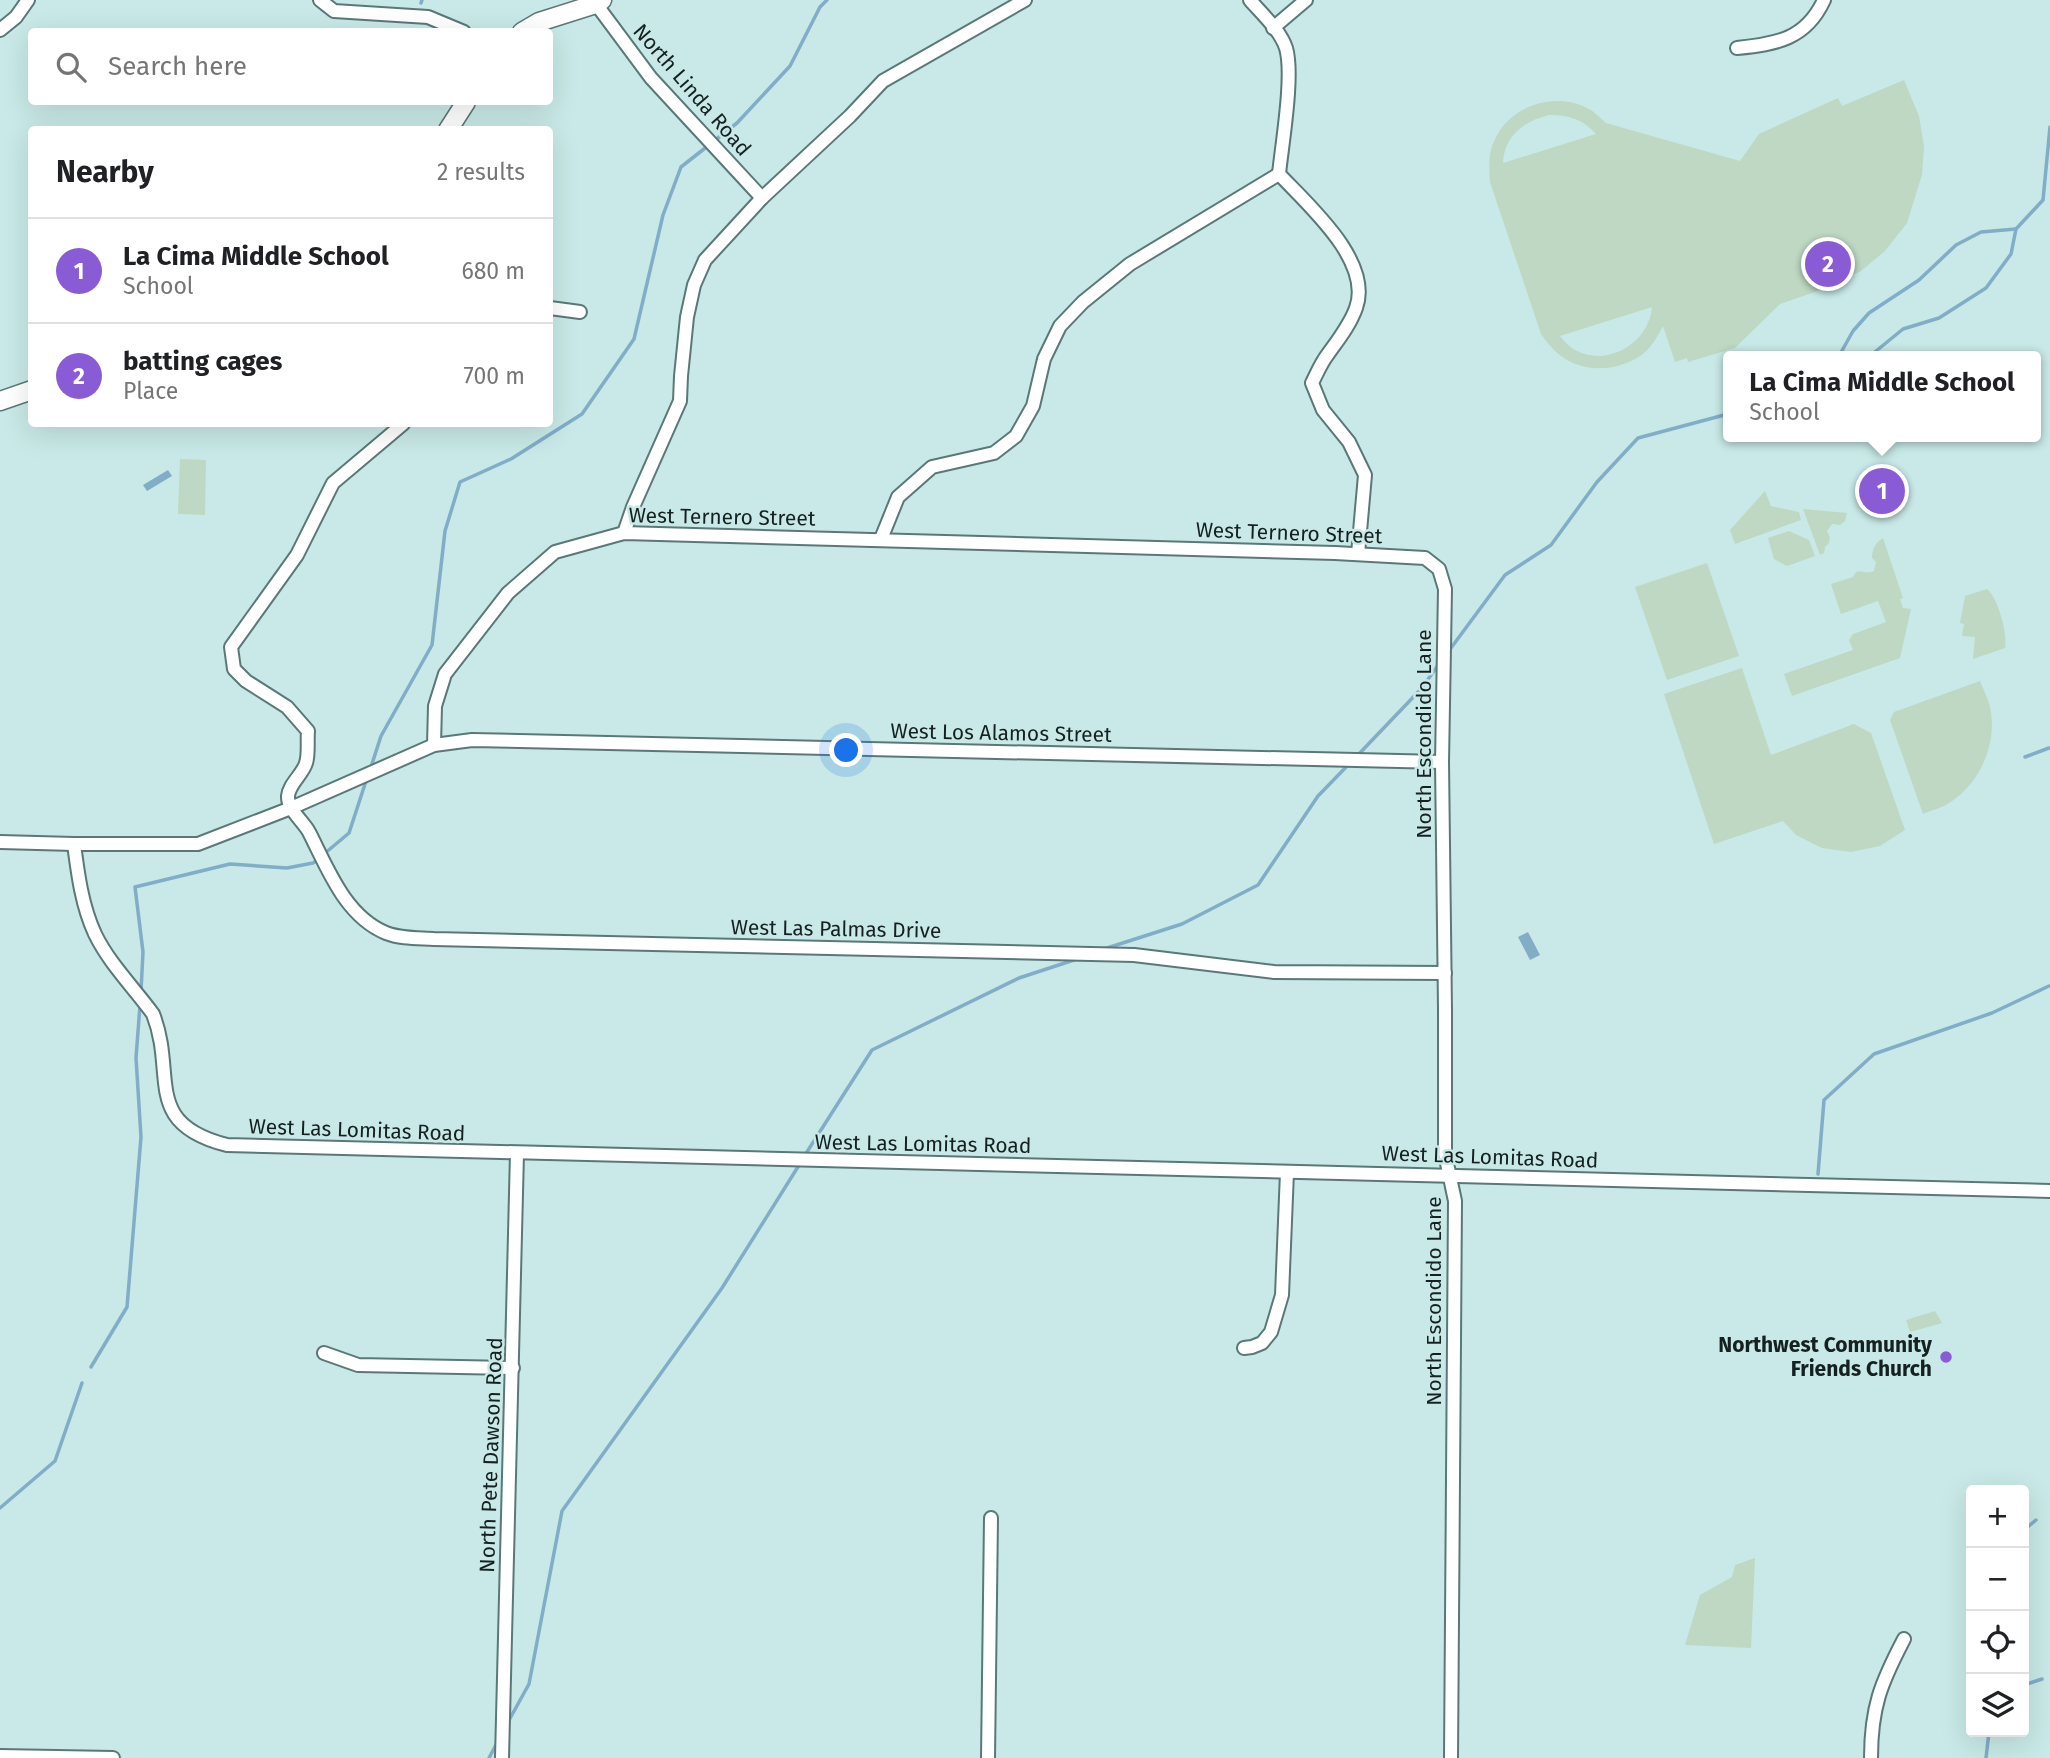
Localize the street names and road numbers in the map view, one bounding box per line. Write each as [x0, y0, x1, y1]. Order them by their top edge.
street label: North Linda Road [627, 19, 757, 161]
street label: West Ternero Street [628, 502, 816, 532]
street label: West Ternero Street [1195, 517, 1383, 549]
street label: North Escondido Lane [1411, 629, 1437, 839]
street label: West Los Alamos Street [890, 718, 1112, 748]
street label: West Las Palmas Drive [730, 914, 942, 944]
street label: West Las Lomitas Road [248, 1113, 466, 1147]
street label: West Las Lomitas Road [814, 1129, 1032, 1159]
street label: West Las Lomitas Road [1381, 1140, 1599, 1174]
street label: North Escondido Lane [1421, 1196, 1447, 1406]
street label: North Pete Dawson Road [474, 1337, 508, 1573]

